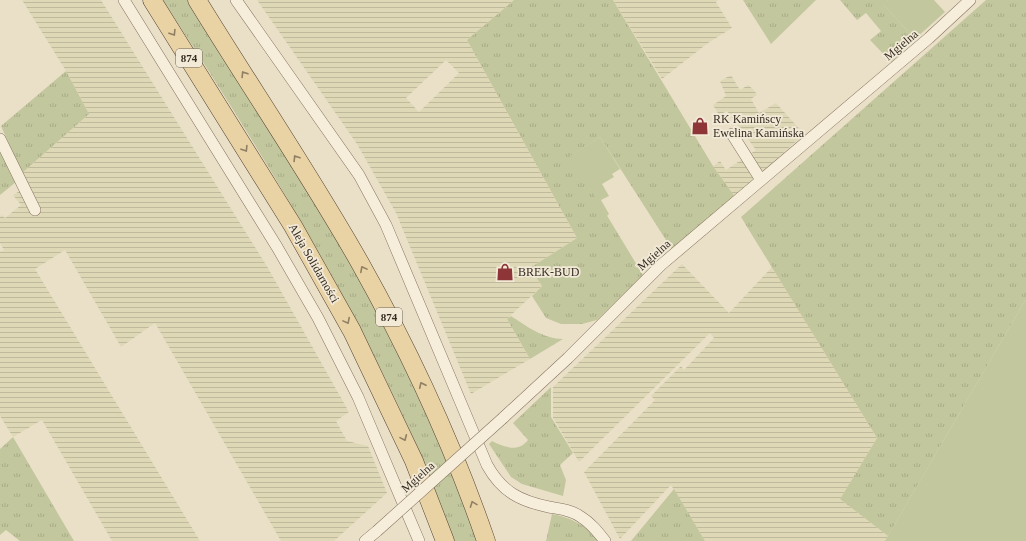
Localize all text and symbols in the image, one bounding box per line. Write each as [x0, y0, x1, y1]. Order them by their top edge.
street label: Mgielna [881, 26, 921, 63]
one-way arrow [168, 29, 176, 36]
road number: 874 [176, 49, 202, 67]
one-way arrow [241, 71, 249, 78]
place label: RK Kamińscy Ewelina Kamińska [713, 112, 805, 140]
shop icon: RK Kamińscy Ewelina Kamińska [690, 116, 710, 136]
one-way arrow [241, 145, 248, 152]
one-way arrow [293, 155, 301, 162]
street label: Aleja Solidarności [286, 221, 343, 306]
street label: Mgielna [634, 236, 674, 274]
shop icon: BREK-BUD [495, 262, 515, 282]
place label: BREK-BUD [518, 265, 580, 279]
one-way arrow [360, 266, 368, 273]
road number: 874 [376, 308, 402, 326]
one-way arrow [343, 317, 350, 325]
one-way arrow [419, 381, 427, 389]
one-way arrow [399, 434, 407, 442]
street label: Mgielna [398, 458, 438, 496]
one-way arrow [469, 501, 477, 508]

